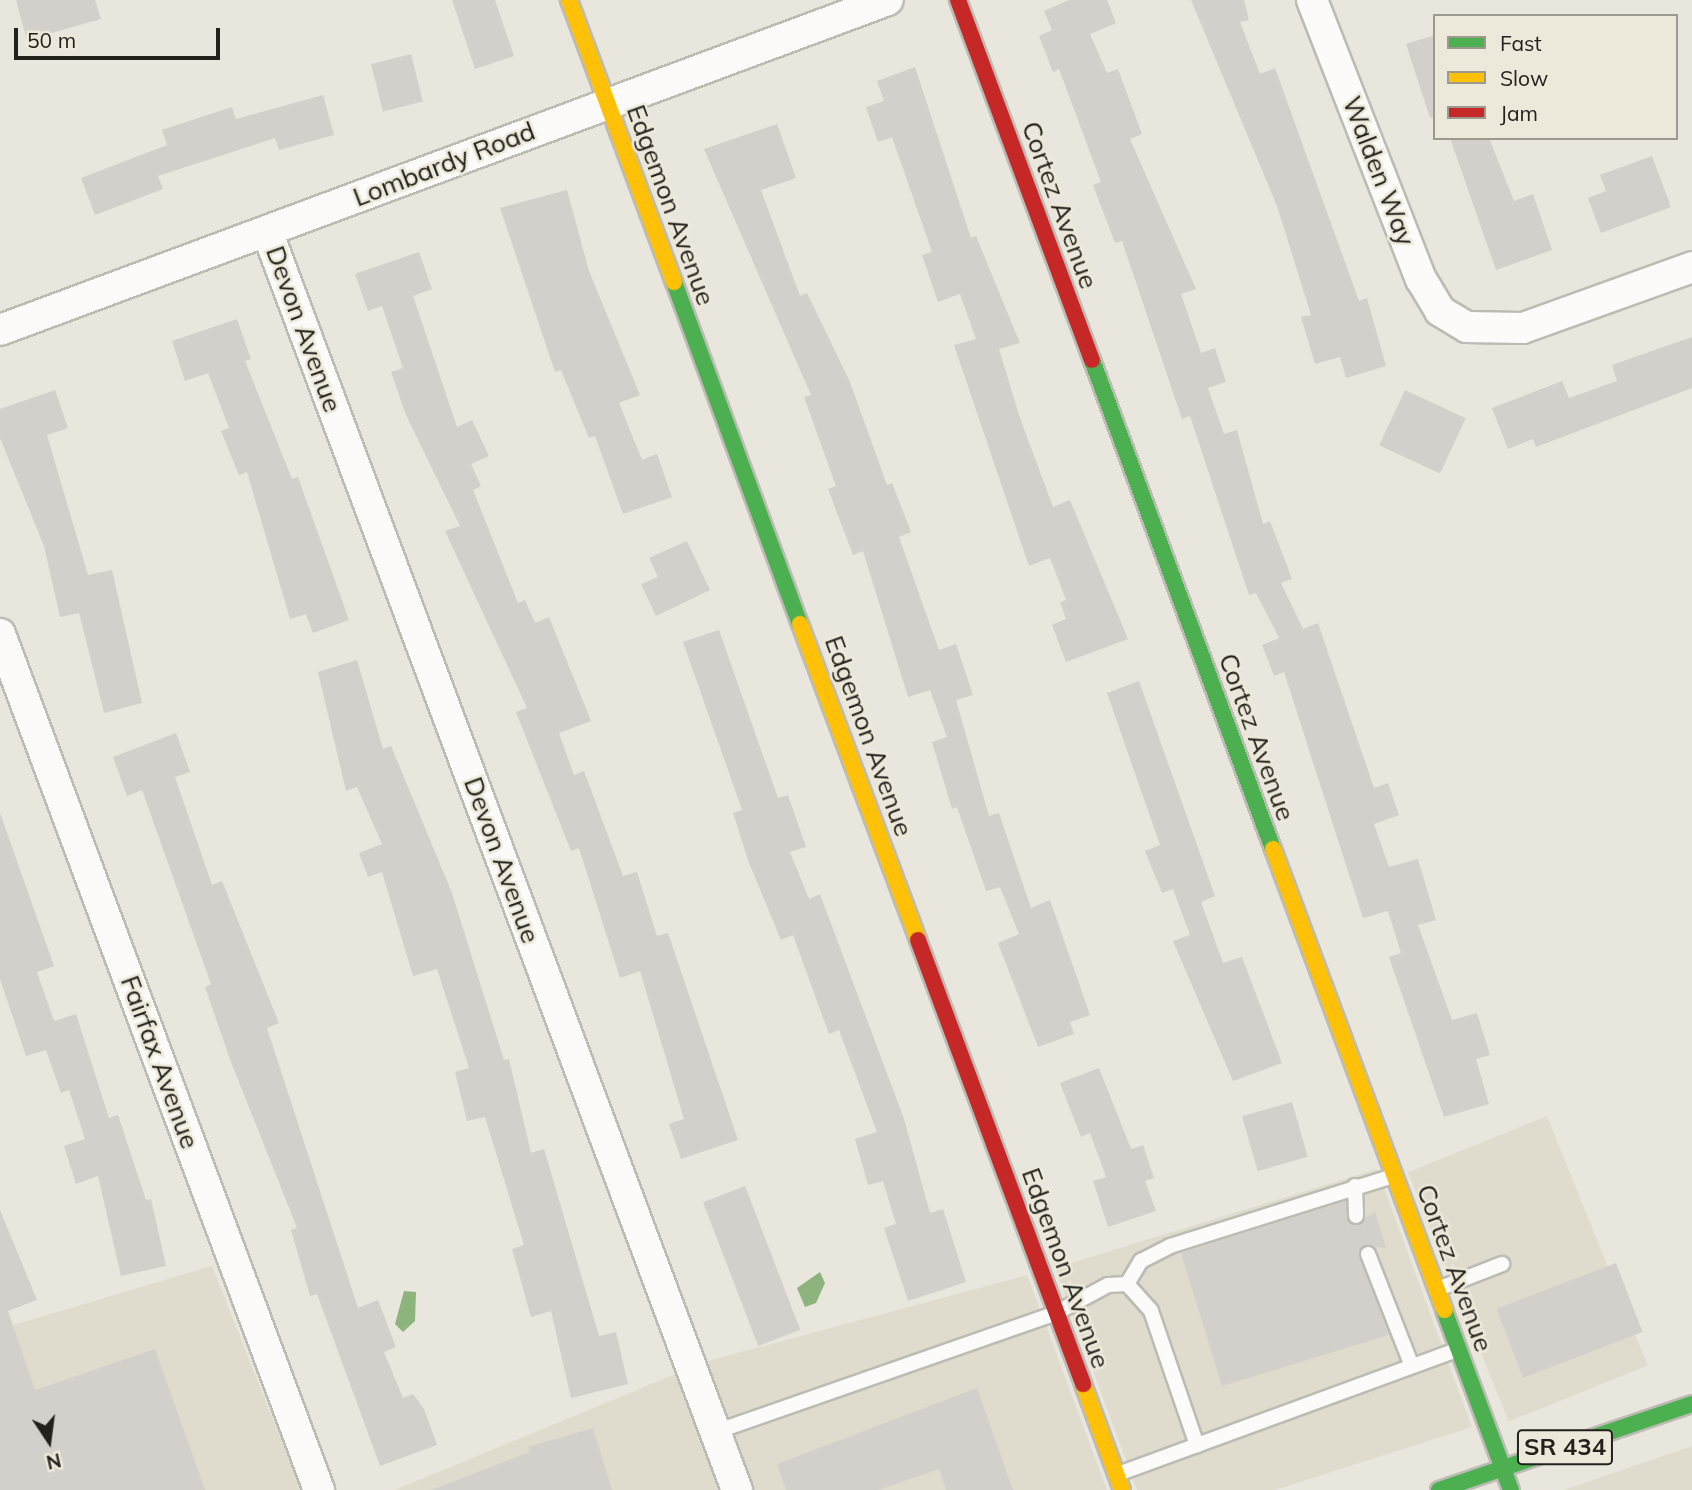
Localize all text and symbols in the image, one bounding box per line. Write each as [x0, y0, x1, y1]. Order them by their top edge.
scale bar [18, 14, 224, 58]
legend [1433, 14, 1678, 140]
text: 50 m [27, 27, 76, 53]
text: Fast [1500, 30, 1542, 56]
text: Slow [1500, 65, 1548, 91]
street label: Walden Way [1336, 92, 1422, 250]
text: Jam [1500, 100, 1538, 126]
street label: Edgemon Avenue [620, 101, 722, 309]
street label: Lombardy Road [349, 115, 539, 213]
street label: Cortez Avenue [1015, 117, 1105, 293]
street label: Devon Avenue [260, 242, 348, 416]
street label: Edgemon Avenue [818, 632, 920, 840]
street label: Cortez Avenue [1212, 649, 1302, 825]
street label: Devon Avenue [458, 773, 546, 947]
street label: Fairfax Avenue [114, 971, 206, 1153]
street label: Edgemon Avenue [1015, 1164, 1117, 1372]
street label: Cortez Avenue [1410, 1180, 1500, 1356]
north arrow [14, 1406, 84, 1476]
road number: SR 434 [1516, 1427, 1614, 1468]
text: N [44, 1448, 63, 1475]

